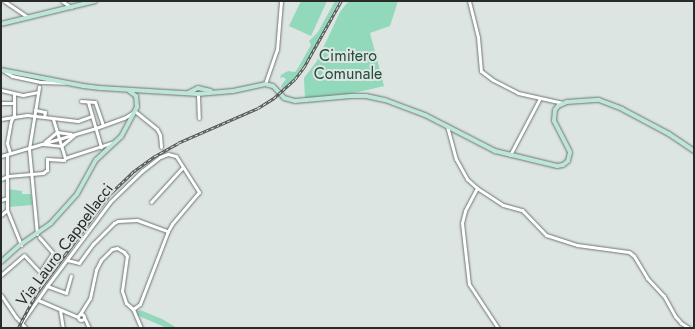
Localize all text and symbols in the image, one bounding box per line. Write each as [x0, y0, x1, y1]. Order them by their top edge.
park label: Cimitero Comunale [314, 46, 382, 84]
street label: Via Lauro Cappellacci [13, 180, 117, 310]

